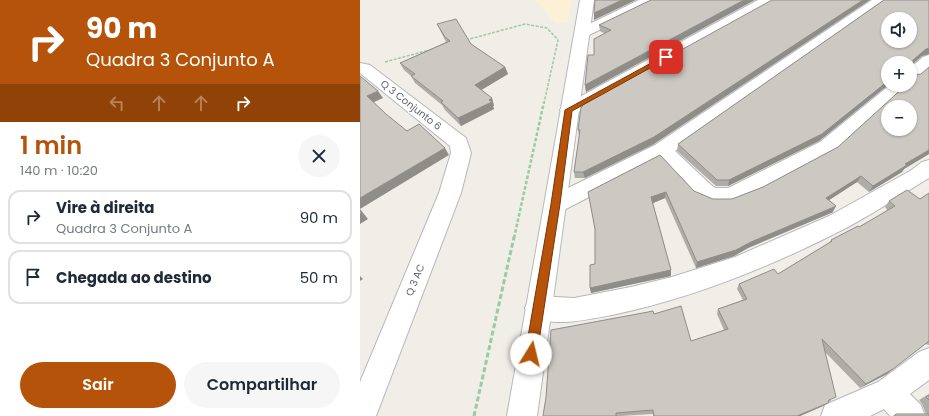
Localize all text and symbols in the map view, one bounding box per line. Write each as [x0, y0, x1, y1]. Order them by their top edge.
text: 90 m [86, 9, 157, 48]
map controls [881, 12, 917, 136]
button: sound [881, 12, 917, 48]
icon: right [20, 16, 72, 68]
pin [649, 40, 683, 74]
icon: arrive [655, 46, 677, 68]
text: Quadra 3 Conjunto A [86, 47, 275, 72]
button: + [881, 56, 917, 92]
street label: Q 3 Conjunto 6 [377, 76, 445, 134]
icon: left [106, 92, 128, 114]
icon: ahead [148, 92, 170, 114]
icon: ahead [190, 92, 212, 114]
icon: right [232, 92, 254, 114]
button: − [881, 100, 917, 136]
text: 1 min [20, 129, 82, 162]
button: close [298, 135, 340, 177]
text: 140 m · 10:20 [20, 161, 98, 180]
text: Vire à direita [56, 197, 155, 218]
icon: right [22, 206, 44, 228]
text: 90 m [300, 207, 338, 228]
text: Quadra 3 Conjunto A [56, 219, 192, 238]
street label: Q 3 AC [402, 261, 428, 298]
icon: arrive [22, 266, 44, 288]
text: Chegada ao destino [56, 267, 212, 288]
text: 50 m [300, 267, 338, 288]
position arrow [510, 333, 552, 375]
button: Sair [20, 362, 176, 408]
button: Compartilhar [184, 362, 340, 408]

